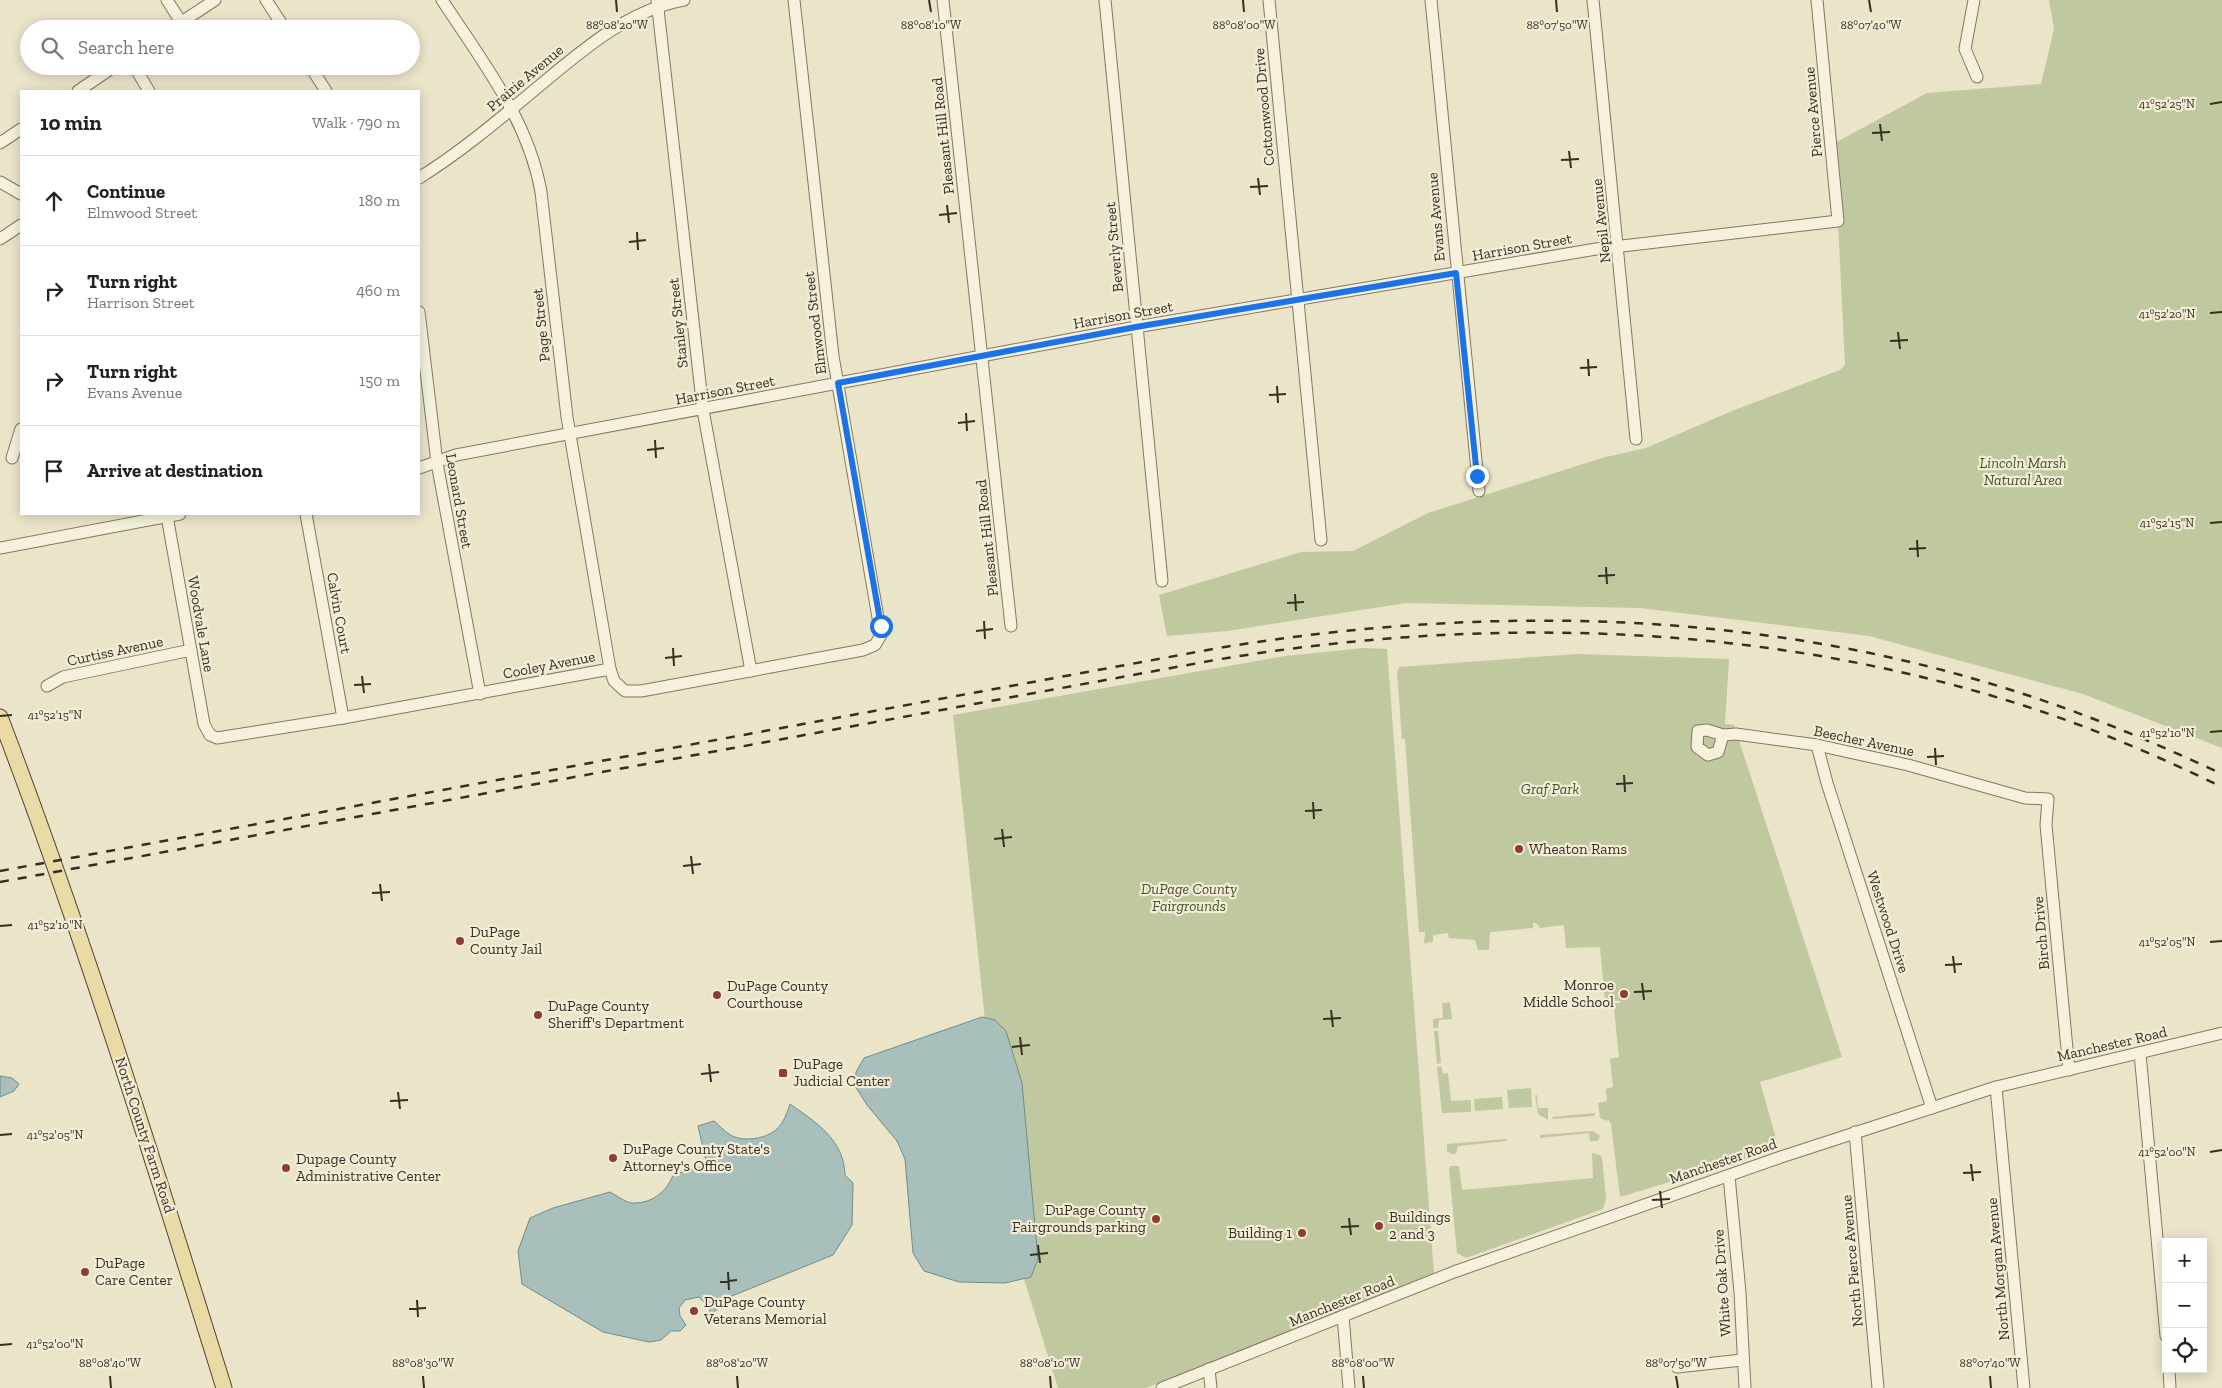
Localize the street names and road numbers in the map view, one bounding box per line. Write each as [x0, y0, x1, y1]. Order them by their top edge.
street label: Prairie Avenue [483, 41, 567, 115]
street label: Cottonwood Drive [1250, 47, 1278, 167]
street label: Pierce Avenue [1800, 66, 1826, 158]
street label: Pleasant Hill Road [928, 76, 958, 195]
street label: Evans Avenue [1423, 172, 1449, 262]
street label: Nepil Avenue [1588, 178, 1614, 264]
street label: Beverly Street [1101, 201, 1127, 293]
street label: Harrison Street [1471, 229, 1574, 265]
street label: Elmwood Street [800, 270, 830, 375]
street label: Stanley Street [664, 277, 692, 369]
street label: Page Street [528, 287, 554, 363]
street label: Harrison Street [1072, 297, 1175, 333]
street label: Harrison Street [674, 371, 777, 408]
street label: Leonard Street [442, 452, 476, 550]
street label: Pleasant Hill Road [972, 478, 1002, 597]
street label: Calvin Court [323, 571, 355, 655]
street label: Woodvale Lane [184, 575, 218, 673]
street label: Curtiss Avenue [65, 632, 165, 670]
street label: Cooley Avenue [501, 647, 597, 683]
street label: Beecher Avenue [1812, 722, 1916, 760]
street label: Westwood Drive [1863, 869, 1913, 975]
street label: Birch Drive [2029, 896, 2053, 970]
street label: Manchester Road [2055, 1022, 2169, 1065]
street label: North County Farm Road [111, 1055, 179, 1216]
street label: Manchester Road [1667, 1134, 1780, 1188]
street label: North Pierce Avenue [1837, 1194, 1867, 1328]
street label: North Morgan Avenue [1983, 1197, 2013, 1341]
street label: White Oak Drive [1709, 1229, 1735, 1337]
street label: Manchester Road [1287, 1271, 1398, 1330]

